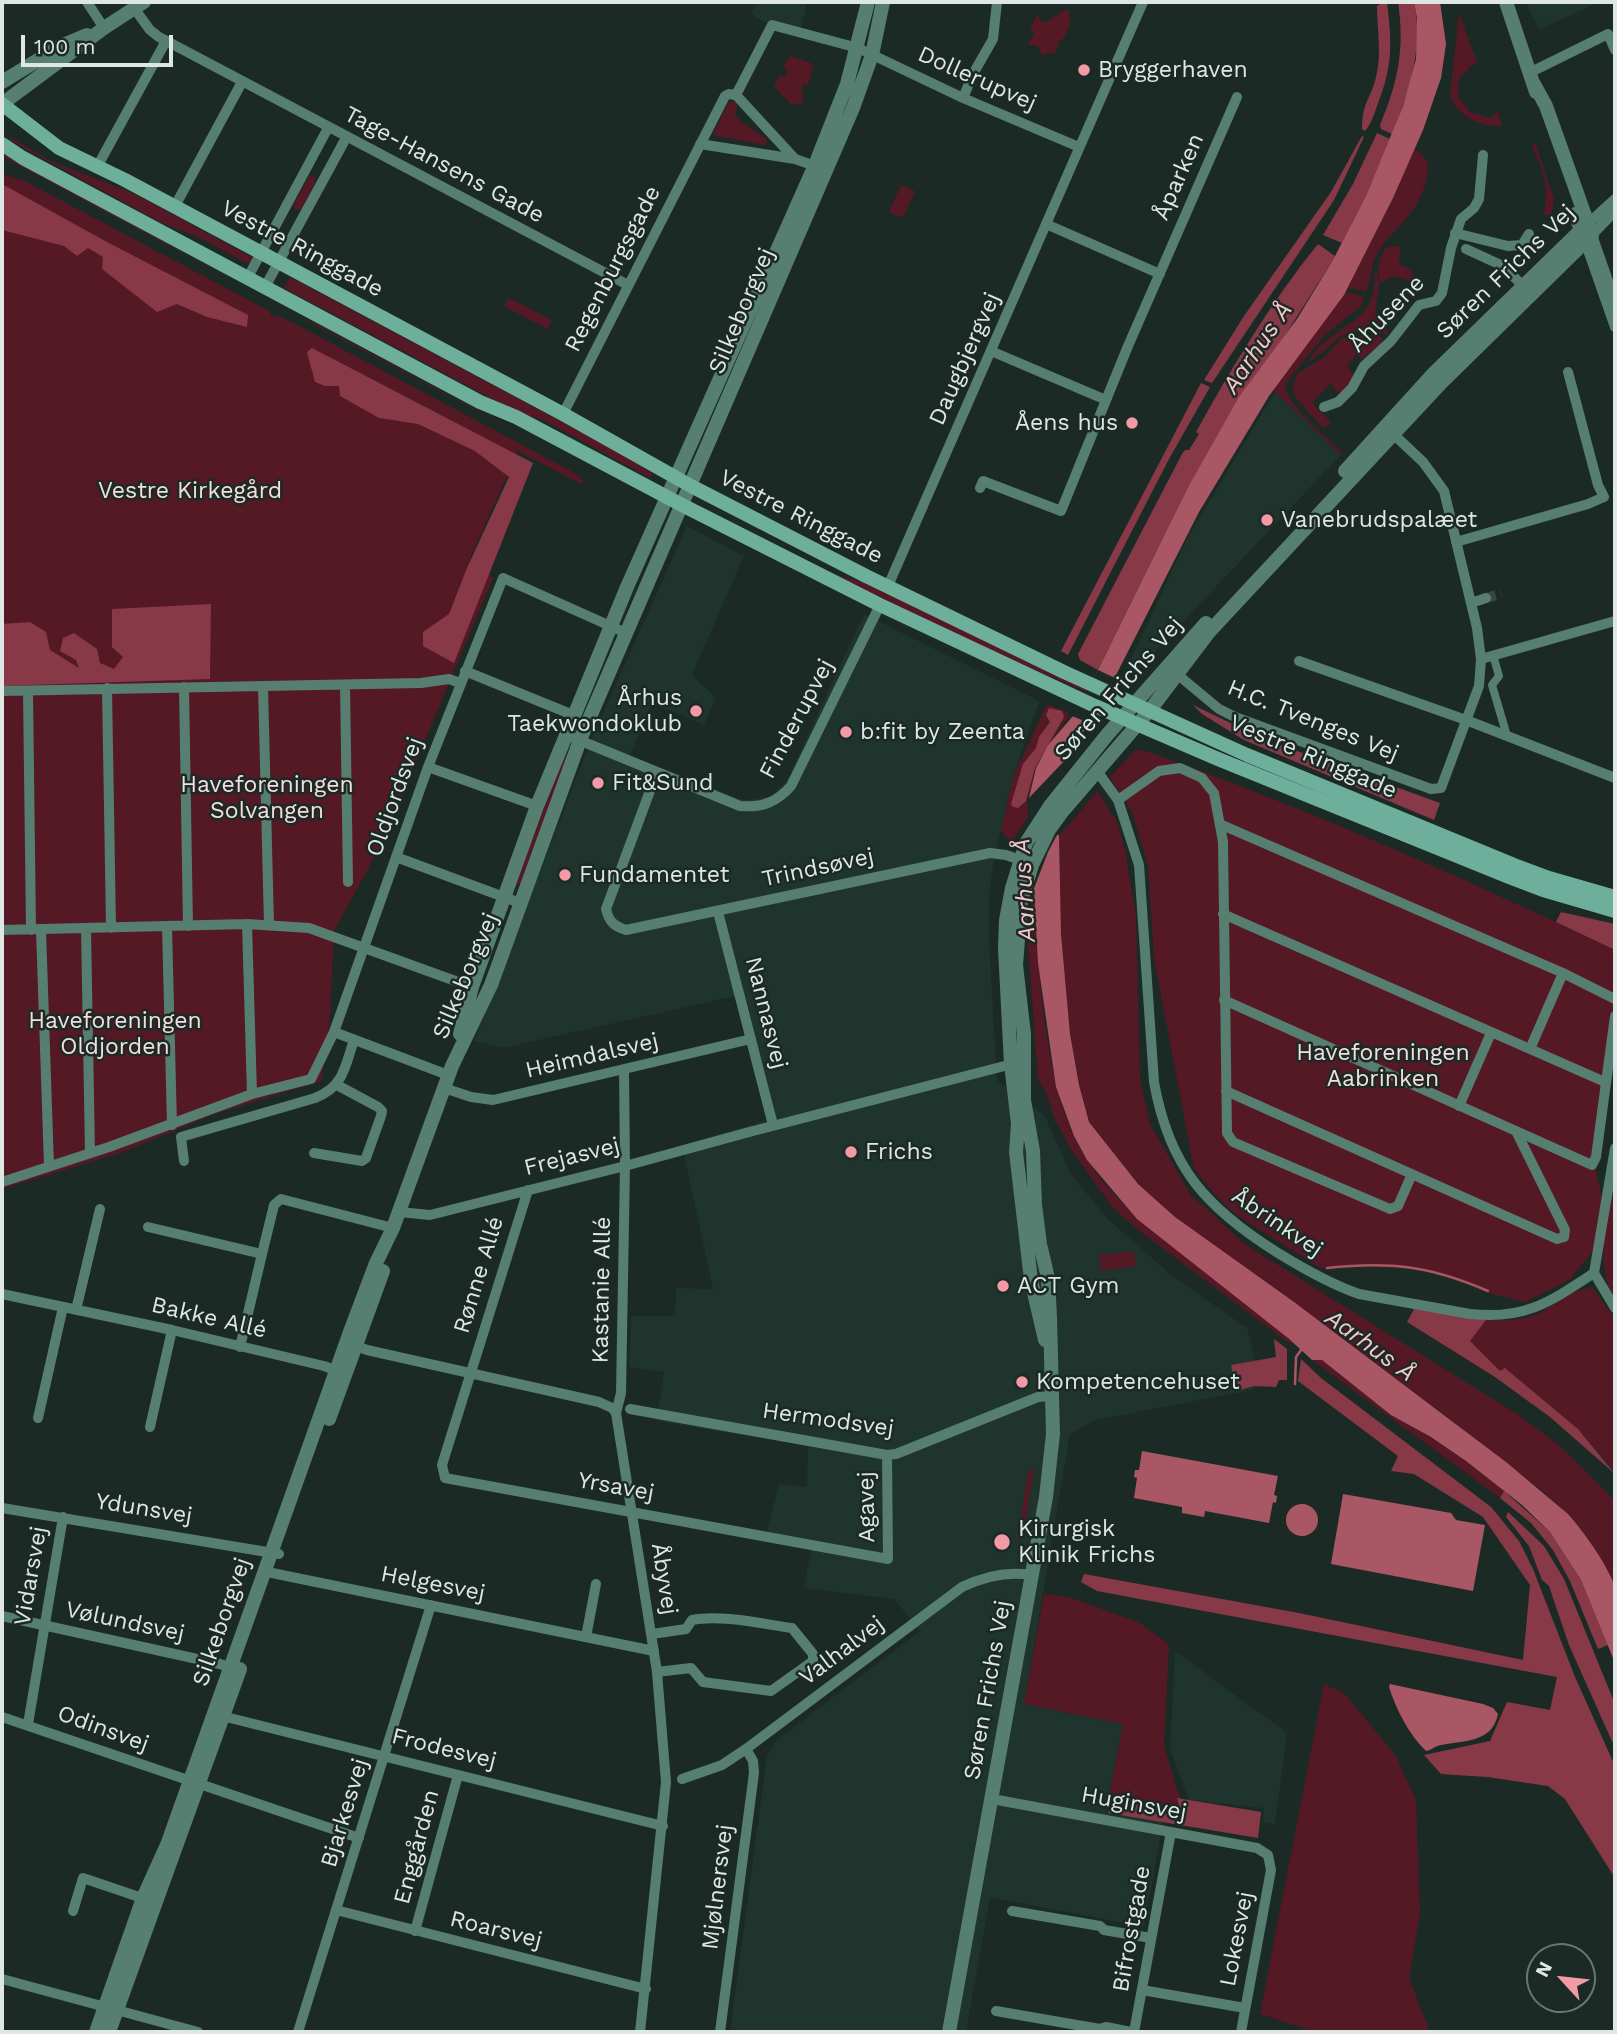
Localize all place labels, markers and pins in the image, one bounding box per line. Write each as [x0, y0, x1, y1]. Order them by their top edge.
place label: Bryggerhaven [1098, 56, 1248, 84]
marker: Bryggerhaven [1076, 62, 1092, 78]
place label: Åens hus [1015, 409, 1118, 437]
marker: Åens hus [1124, 415, 1140, 431]
place label: Vanebrudspalæet [1281, 506, 1477, 534]
marker: Vanebrudspalæet [1259, 512, 1275, 528]
place label: Århus Taekwondoklub [507, 684, 682, 738]
marker: Århus Taekwondoklub [688, 703, 704, 719]
place label: b:fit by Zeenta [860, 718, 1025, 746]
marker: b:fit by Zeenta [838, 724, 854, 740]
place label: Fit&Sund [612, 769, 713, 797]
marker: Fit&Sund [590, 775, 606, 791]
place label: Fundamentet [579, 861, 729, 889]
marker: Fundamentet [557, 867, 573, 883]
place label: Frichs [865, 1138, 933, 1166]
marker: Frichs [843, 1144, 859, 1160]
place label: ACT Gym [1017, 1272, 1119, 1300]
marker: ACT Gym [995, 1278, 1011, 1294]
place label: Kompetencehuset [1036, 1368, 1240, 1396]
marker: Kompetencehuset [1014, 1374, 1030, 1390]
place label: Kirurgisk Klinik Frichs [1018, 1515, 1155, 1569]
marker: Kirurgisk Klinik Frichs [992, 1532, 1012, 1552]

